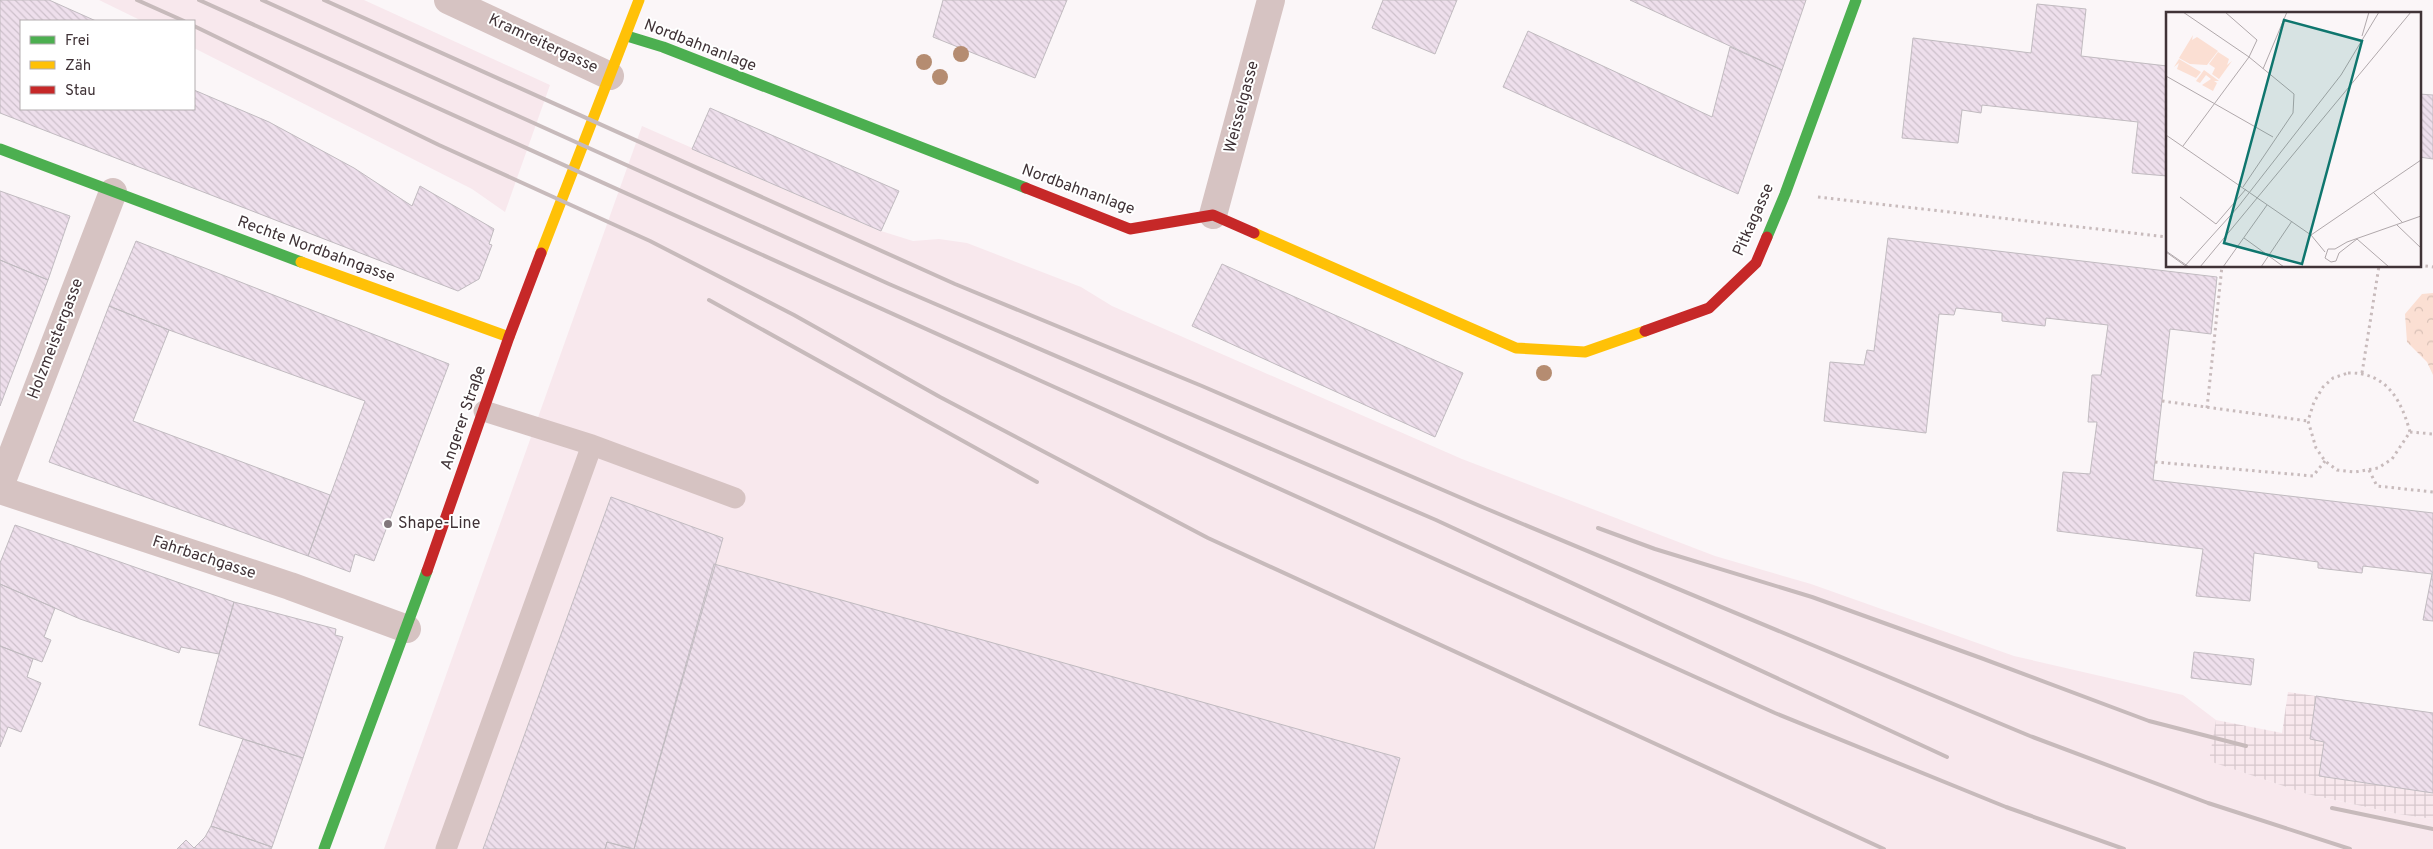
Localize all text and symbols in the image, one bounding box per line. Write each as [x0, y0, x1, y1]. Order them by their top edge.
street label: Kramreitergasse [485, 10, 601, 78]
inset map [2166, 12, 2420, 268]
street label: Nordbahnanlage [641, 15, 759, 77]
legend [20, 20, 195, 110]
text: Frei [65, 32, 90, 51]
text: Zäh [65, 57, 91, 76]
street label: Weisselgasse [1220, 59, 1264, 155]
text: Stau [65, 82, 96, 101]
street label: Nordbahnanlage [1019, 160, 1137, 220]
street label: Pitkagasse [1729, 180, 1779, 260]
street label: Rechte Nordbahngasse [234, 212, 398, 288]
street label: Holzmeistergasse [24, 276, 88, 402]
street label: Angerer Straße [437, 363, 491, 473]
place label: Shape-Line [398, 514, 480, 534]
marker: Shape-Line [382, 518, 394, 530]
street label: Fahrbachgasse [150, 532, 258, 584]

